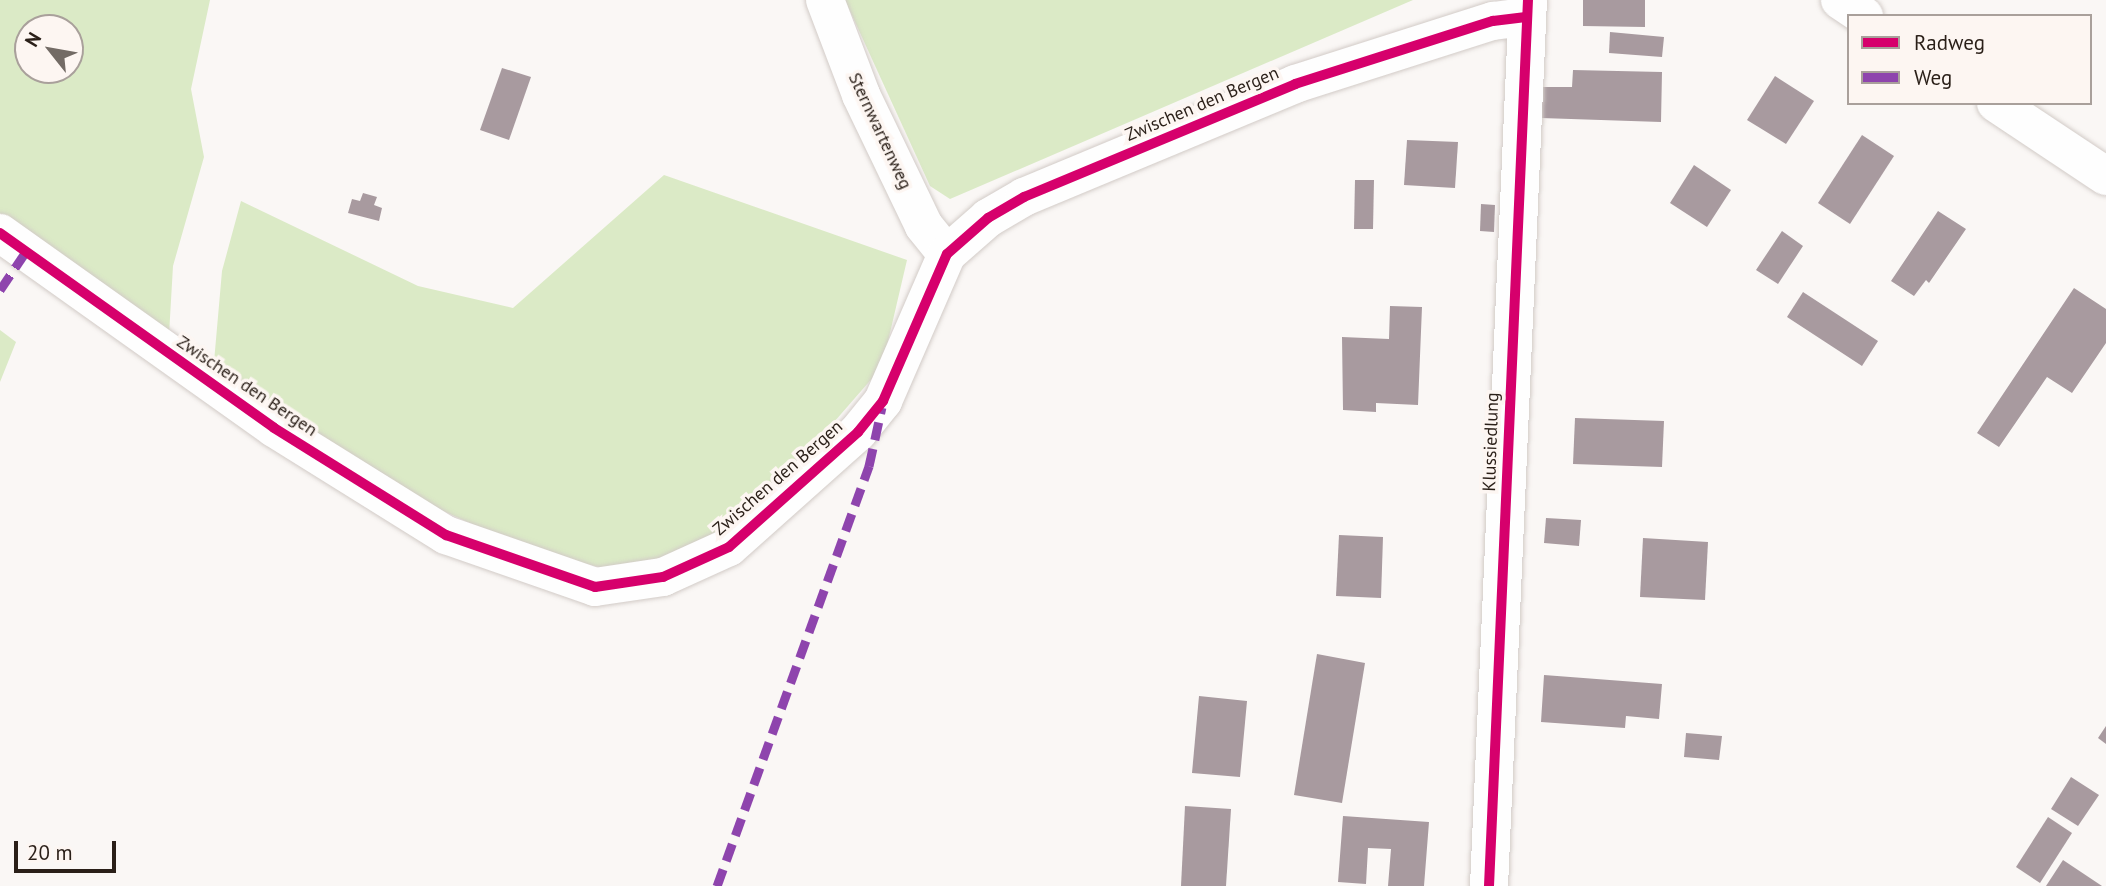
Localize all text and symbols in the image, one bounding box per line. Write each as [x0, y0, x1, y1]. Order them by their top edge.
north arrow [14, 14, 84, 84]
legend [1847, 14, 2092, 105]
text: N [19, 28, 46, 51]
text: Radweg [1914, 29, 1985, 56]
street label: Zwischen den Bergen [1122, 62, 1282, 146]
text: Weg [1914, 64, 1952, 91]
street label: Sternwartenweg [844, 69, 916, 193]
street label: Zwischen den Bergen [173, 331, 321, 441]
street label: Klussiedlung [1478, 392, 1504, 492]
street label: Zwischen den Bergen [709, 416, 847, 540]
scale bar [18, 826, 119, 870]
text: 20 m [27, 839, 73, 866]

